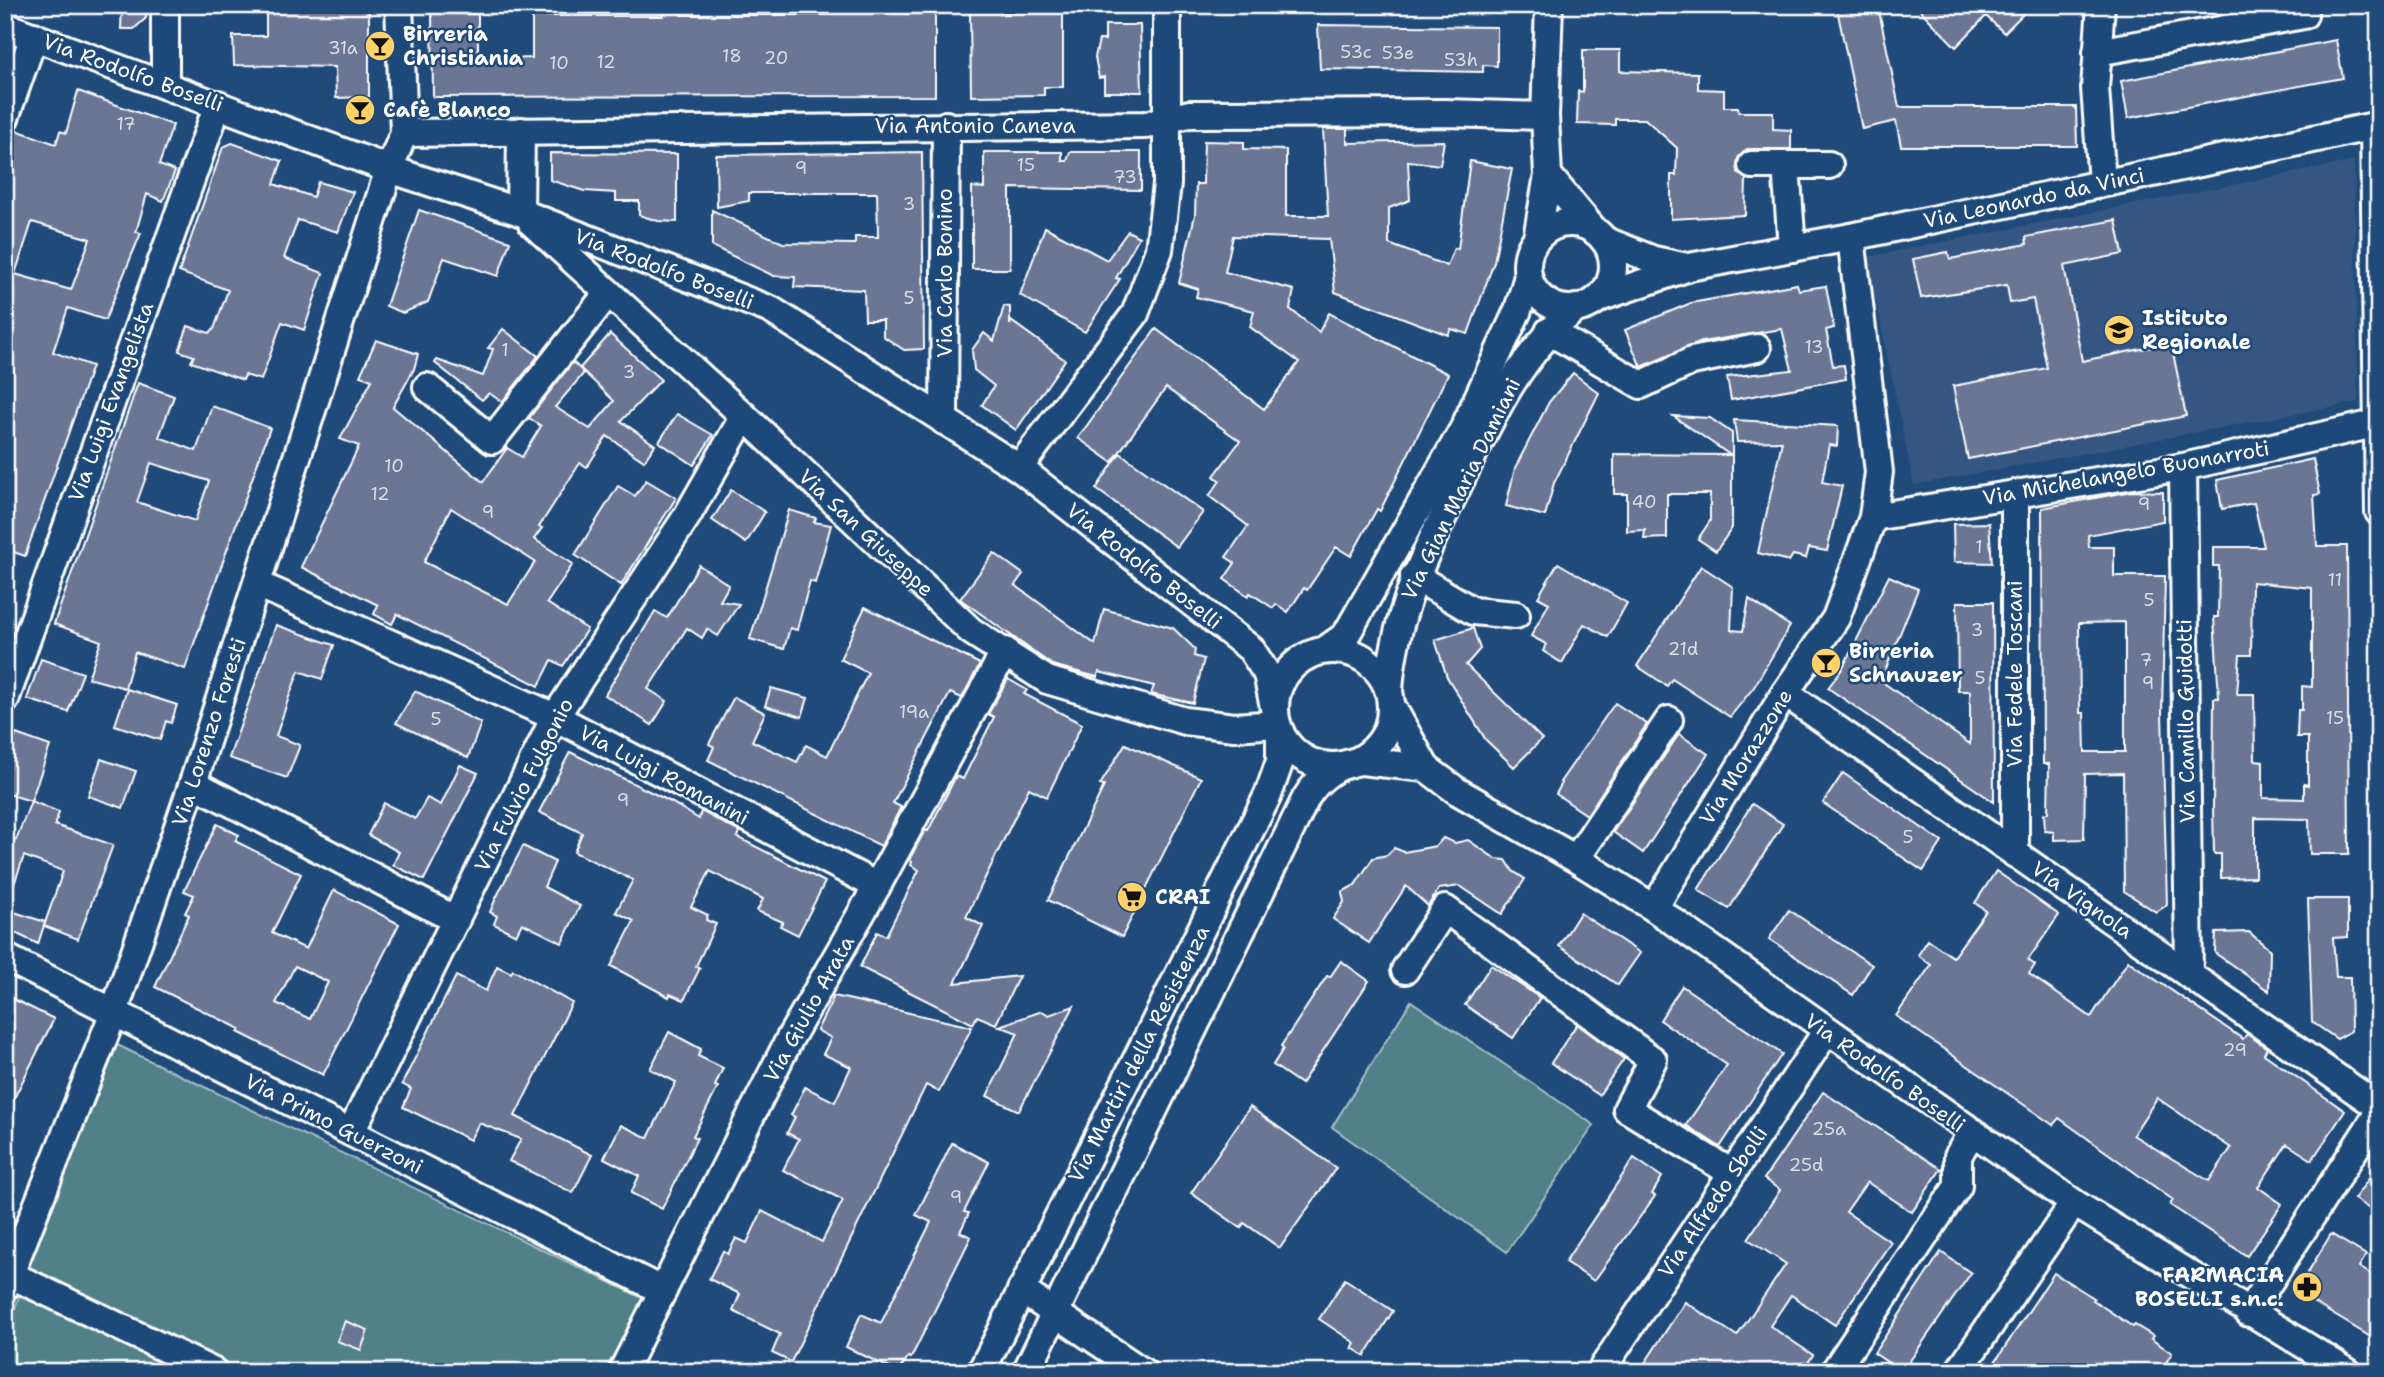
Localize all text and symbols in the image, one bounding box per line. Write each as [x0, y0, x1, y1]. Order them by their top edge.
place label: Birreria Christiania [403, 20, 524, 72]
street label: Via Rodolfo Boselli [39, 27, 227, 119]
bar icon: Birreria Christiania [363, 29, 397, 63]
house number: 31a [328, 36, 358, 60]
house number: 53c [1340, 40, 1372, 64]
house number: 53e [1382, 41, 1414, 65]
house number: 18 [722, 44, 742, 68]
house number: 20 [764, 46, 788, 70]
house number: 53h [1444, 48, 1478, 72]
house number: 12 [596, 50, 616, 74]
house number: 10 [549, 51, 569, 75]
bar icon: Cafè Blanco [343, 93, 377, 127]
place label: Cafè Blanco [383, 96, 511, 124]
house number: 17 [116, 112, 136, 136]
street label: Via Antonio Caneva [875, 112, 1075, 140]
house number: 15 [1017, 153, 1035, 177]
house number: 9 [795, 156, 807, 180]
street label: Via Leonardo da Vinci [1921, 161, 2147, 235]
house number: 73 [1113, 165, 1137, 189]
street label: Via Carlo Bonino [931, 188, 959, 358]
house number: 3 [903, 192, 915, 216]
street label: Via Rodolfo Boselli [570, 222, 758, 316]
house number: 5 [903, 286, 915, 310]
street label: Via Luigi Evangelista [62, 298, 160, 506]
place label: Istituto Regionale [2142, 304, 2251, 356]
school or university icon: Istituto Regionale [2102, 313, 2136, 347]
house number: 13 [1804, 335, 1824, 359]
house number: 1 [501, 338, 509, 362]
house number: 3 [623, 360, 635, 384]
street label: Via Gian Maria Damiani [1395, 373, 1527, 605]
street label: Via Michelangelo Buonarroti [1980, 434, 2272, 512]
house number: 10 [384, 454, 404, 478]
street label: Via San Giuseppe [792, 463, 940, 603]
house number: 12 [370, 482, 390, 506]
house number: 40 [1631, 490, 1657, 514]
house number: 9 [2138, 492, 2150, 516]
street label: Via Rodolfo Boselli [1060, 496, 1228, 636]
house number: 9 [482, 500, 494, 524]
house number: 1 [1975, 535, 1983, 559]
house number: 11 [2328, 568, 2342, 592]
street label: Via Fedele Toscani [2001, 580, 2029, 768]
house number: 5 [2143, 588, 2155, 612]
house number: 3 [1971, 618, 1983, 642]
street label: Via Camillo Guidotti [2170, 619, 2202, 823]
street label: Via Lorenzo Foresti [165, 634, 253, 830]
house number: 21d [1668, 637, 1698, 661]
place label: Birreria Schnauzer [1849, 637, 1963, 689]
bar icon: Birreria Schnauzer [1809, 646, 1843, 680]
house number: 7 [2140, 648, 2152, 672]
house number: 5 [1974, 666, 1986, 690]
house number: 9 [2142, 671, 2154, 695]
street label: Via Morazzone [1693, 684, 1799, 830]
street label: Via Fulvio Fulgonio [468, 693, 580, 877]
house number: 19a [899, 700, 929, 724]
house number: 15 [2326, 706, 2344, 730]
house number: 5 [430, 707, 442, 731]
street label: Via Luigi Romanini [574, 718, 754, 832]
house number: 9 [617, 788, 629, 812]
house number: 5 [1902, 825, 1914, 849]
street label: Via Vignola [2026, 855, 2138, 945]
supermarket icon: CRAI [1115, 880, 1149, 914]
place label: CRAI [1155, 883, 1211, 911]
street label: Via Martiri della Resistenza [1062, 921, 1216, 1187]
street label: Via Giulio Arata [757, 931, 861, 1087]
street label: Via Rodolfo Boselli [1799, 1007, 1971, 1139]
house number: 29 [2223, 1038, 2247, 1062]
street label: Via Primo Guerzoni [240, 1067, 428, 1181]
house number: 25a [1812, 1117, 1846, 1141]
street label: Via Alfredo Sbolli [1652, 1121, 1774, 1283]
house number: 25d [1789, 1153, 1823, 1177]
house number: 9 [950, 1185, 962, 1209]
place label: FARMACIA BOSELLI s.n.c. [2135, 1261, 2284, 1313]
pharmacy icon: FARMACIA BOSELLI s.n.c. [2290, 1270, 2324, 1304]

